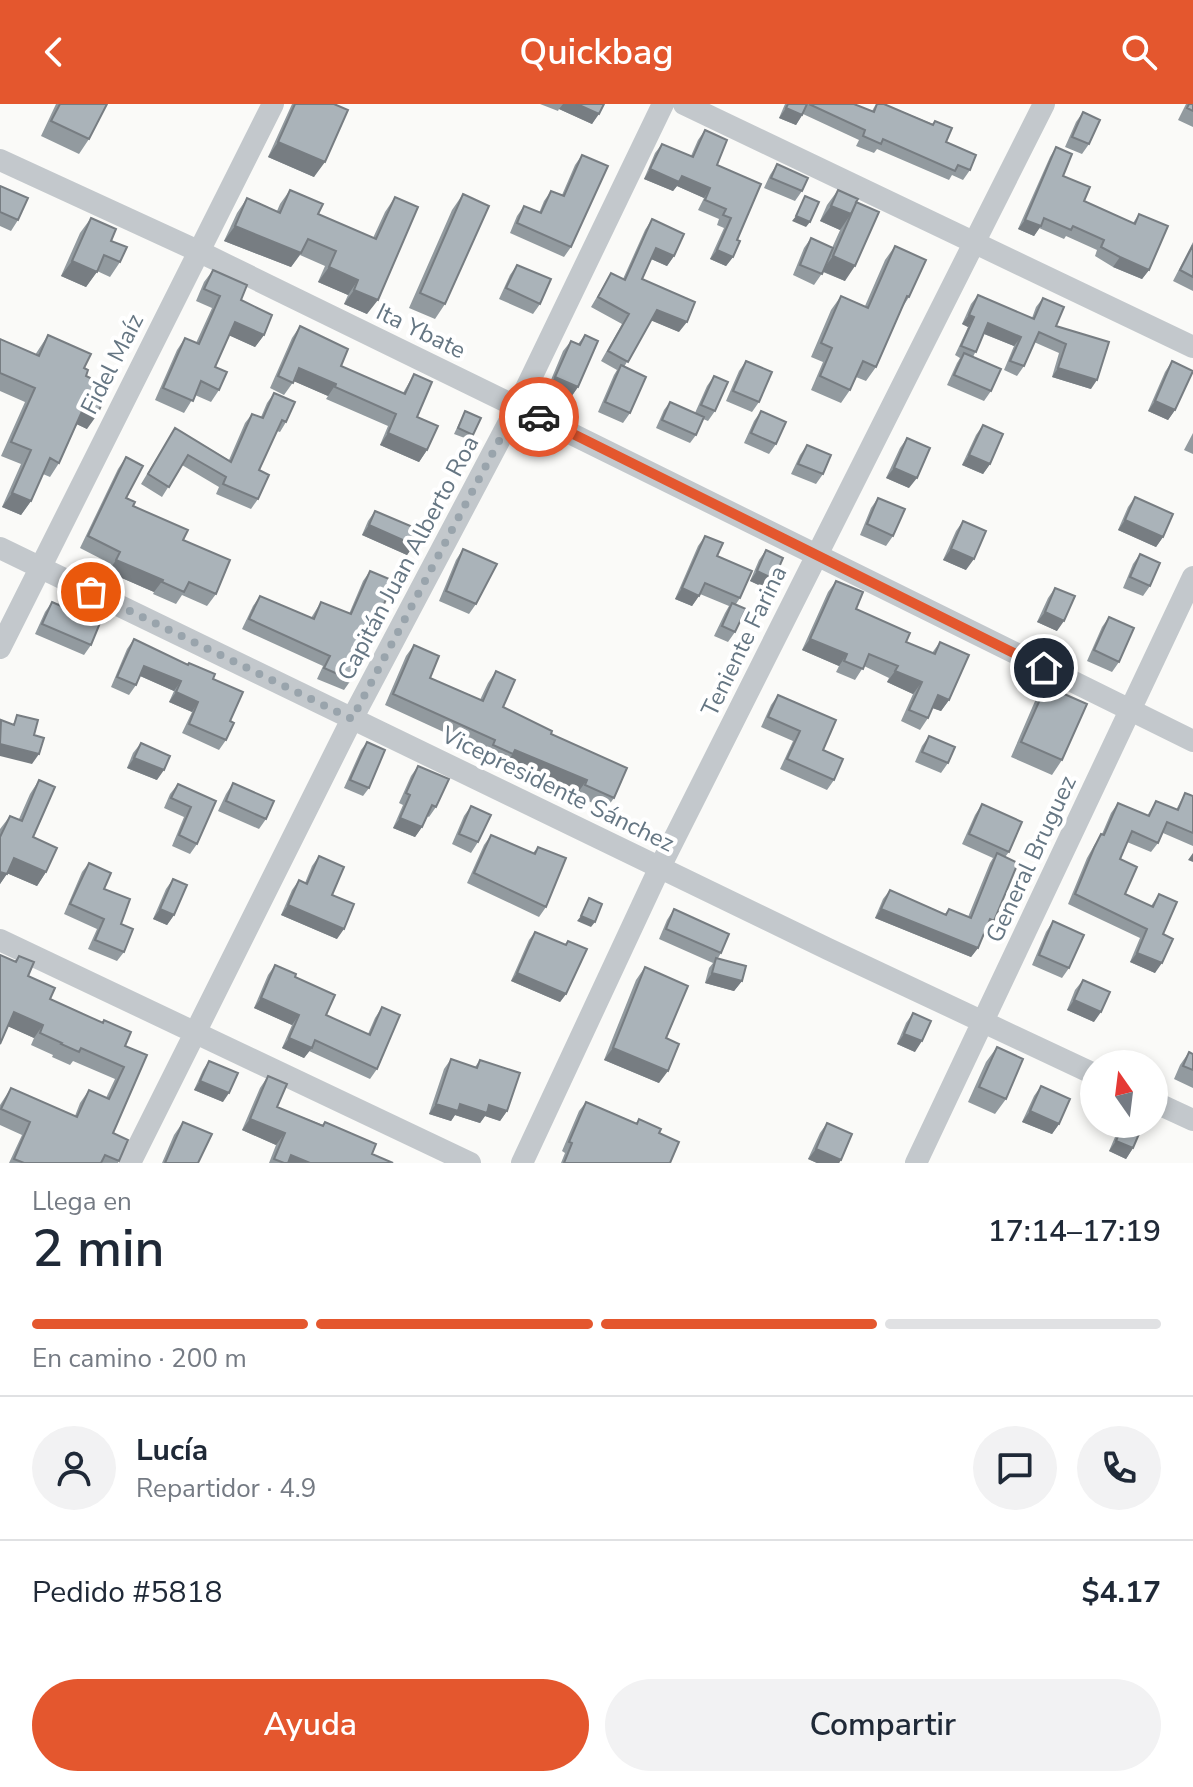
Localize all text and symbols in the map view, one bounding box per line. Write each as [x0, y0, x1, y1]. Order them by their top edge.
text: Quickbag [519, 28, 674, 77]
icon: back [32, 30, 76, 74]
icon: search [1117, 30, 1161, 74]
street label: Ita Ybate [371, 296, 471, 366]
street label: Fidel Maíz [73, 308, 151, 420]
courier [499, 377, 579, 457]
icon: car [517, 395, 561, 439]
street label: Capitán Juan Alberto Roa [330, 430, 486, 686]
pin [57, 558, 125, 626]
street label: Teniente Farina [694, 560, 794, 722]
icon: bag [69, 570, 113, 614]
pin [1010, 634, 1078, 702]
icon: home [1022, 646, 1066, 690]
street label: Vicepresidente Sánchez [435, 718, 680, 859]
street label: General Bruguez [978, 770, 1084, 948]
north arrow [1080, 1050, 1168, 1138]
map controls [1080, 1050, 1168, 1138]
text: Llega en [32, 1184, 132, 1219]
text: 17:14–17:19 [988, 1211, 1161, 1252]
text: 2 min [32, 1213, 165, 1284]
text: En camino · 200 m [32, 1341, 247, 1376]
button: person [32, 1426, 116, 1510]
button: chat [973, 1426, 1057, 1510]
button: phone [1077, 1426, 1161, 1510]
text: Lucía [136, 1430, 208, 1471]
text: Repartidor · 4.9 [136, 1471, 316, 1506]
text: Pedido #5818 [32, 1572, 223, 1613]
text: $4.17 [1082, 1572, 1161, 1613]
button: Ayuda [32, 1679, 589, 1771]
button: Compartir [605, 1679, 1161, 1771]

